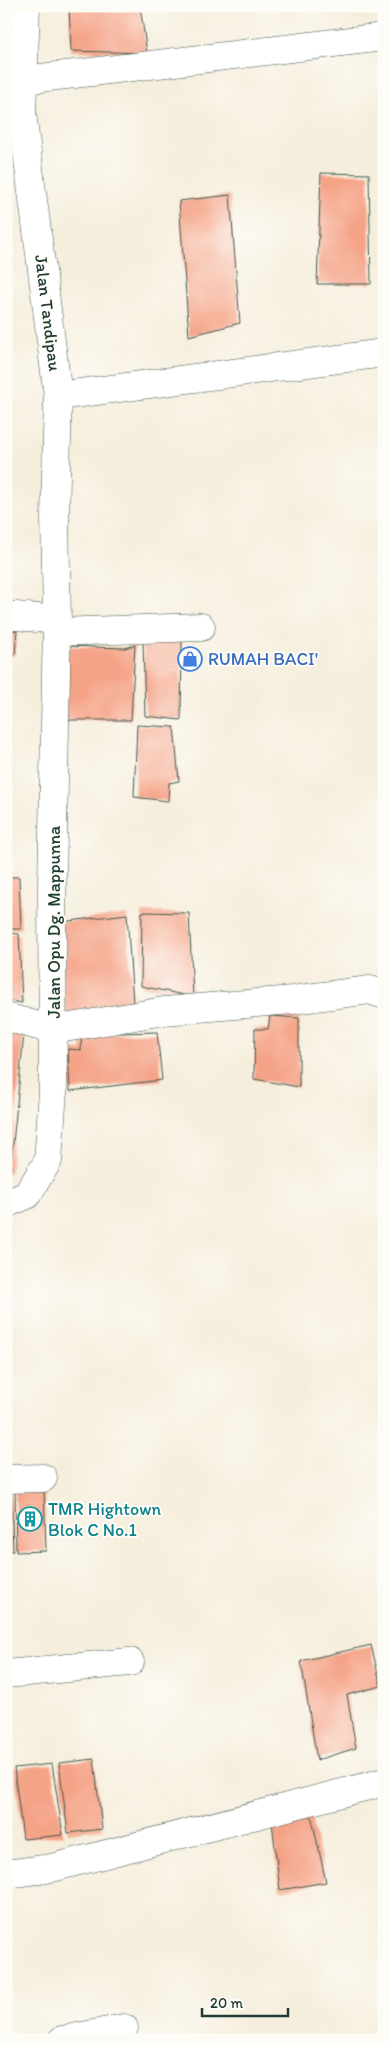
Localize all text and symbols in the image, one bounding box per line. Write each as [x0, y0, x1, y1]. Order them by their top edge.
street label: Jalan Tandipau [30, 253, 66, 373]
shop icon: RUMAH BACI' [177, 646, 203, 672]
place label: RUMAH BACI' [208, 648, 318, 670]
street label: Jalan Opu Dg. Mappunna [43, 825, 65, 1018]
place label: TMR Hightown Blok C No.1 [48, 1498, 161, 1541]
building icon: TMR Hightown Blok C No.1 [17, 1506, 43, 1532]
scale bar [202, 1986, 289, 2018]
text: 20 m [210, 1994, 244, 2012]

